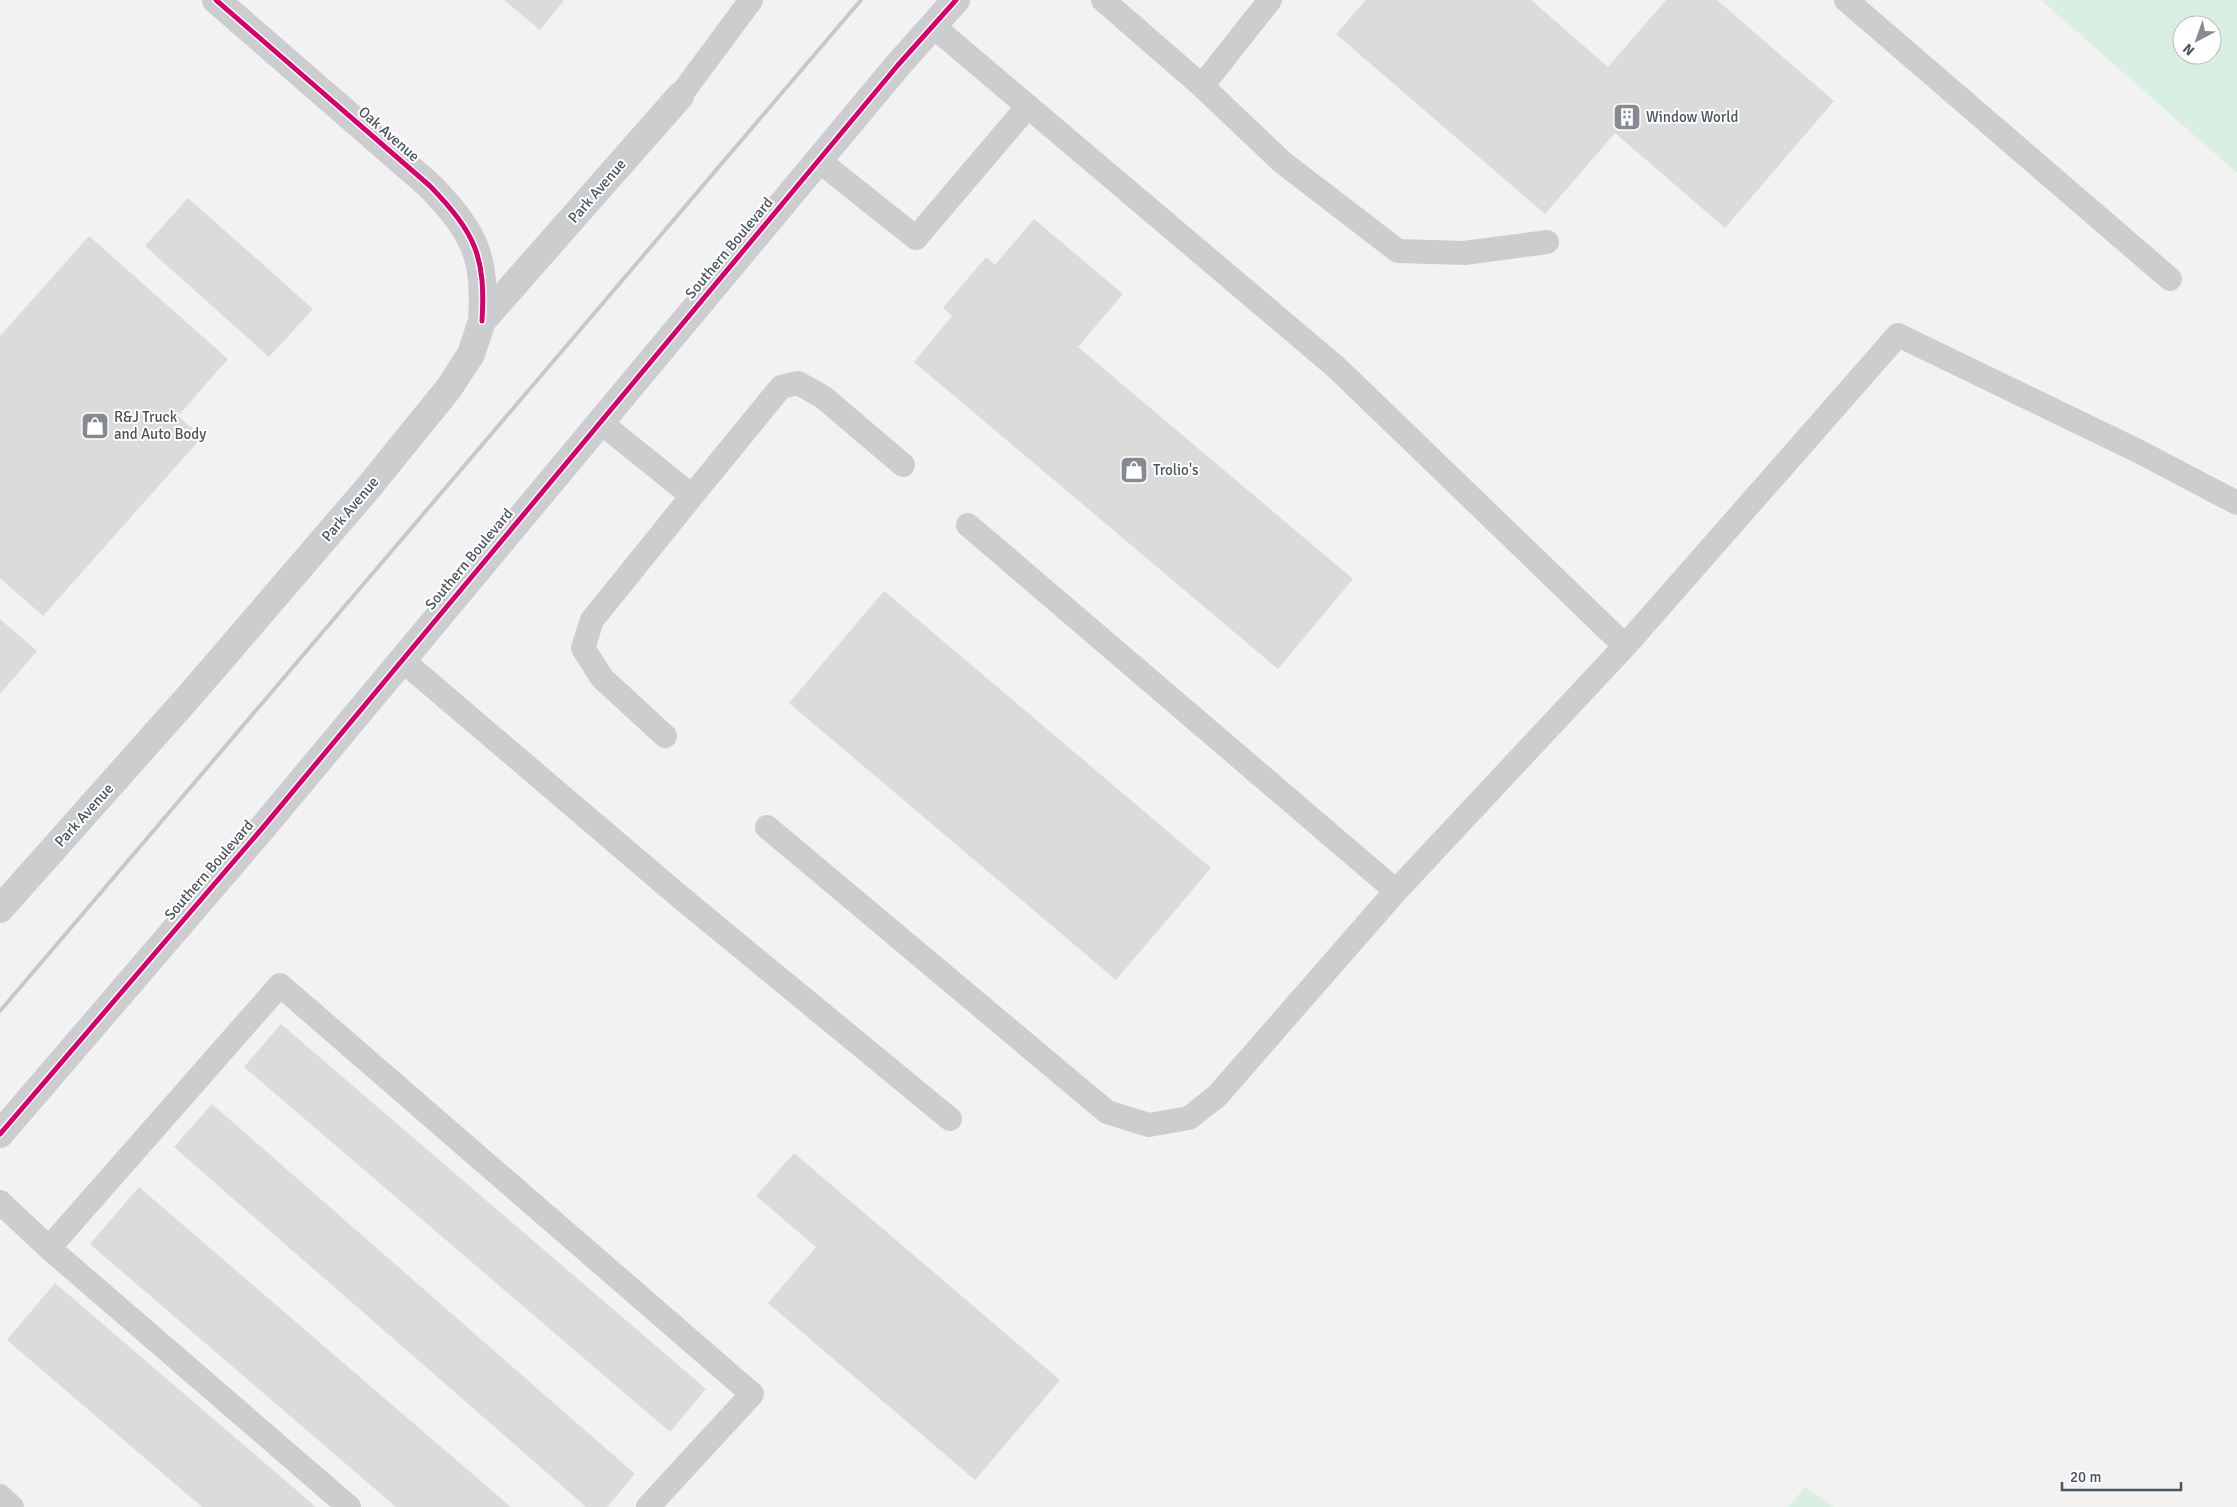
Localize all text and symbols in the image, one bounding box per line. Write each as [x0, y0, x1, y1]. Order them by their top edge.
north arrow [2172, 15, 2222, 65]
text: N [2180, 40, 2198, 59]
building icon: Window World [1612, 102, 1642, 132]
street label: Oak Avenue [355, 103, 423, 165]
place label: Window World [1646, 108, 1739, 126]
street label: Park Avenue [564, 155, 630, 227]
street label: Southern Boulevard [681, 194, 777, 302]
place label: R&J Truck and Auto Body [114, 408, 206, 443]
shop icon: R&J Truck and Auto Body [80, 411, 110, 441]
shop icon: Trolio's [1119, 455, 1149, 485]
place label: Trolio's [1153, 461, 1199, 479]
street label: Park Avenue [318, 473, 382, 545]
street label: Southern Boulevard [421, 505, 517, 613]
street label: Park Avenue [51, 780, 117, 850]
street label: Southern Boulevard [161, 816, 257, 924]
scale bar [2062, 1460, 2181, 1492]
text: 20 m [2070, 1468, 2101, 1486]

